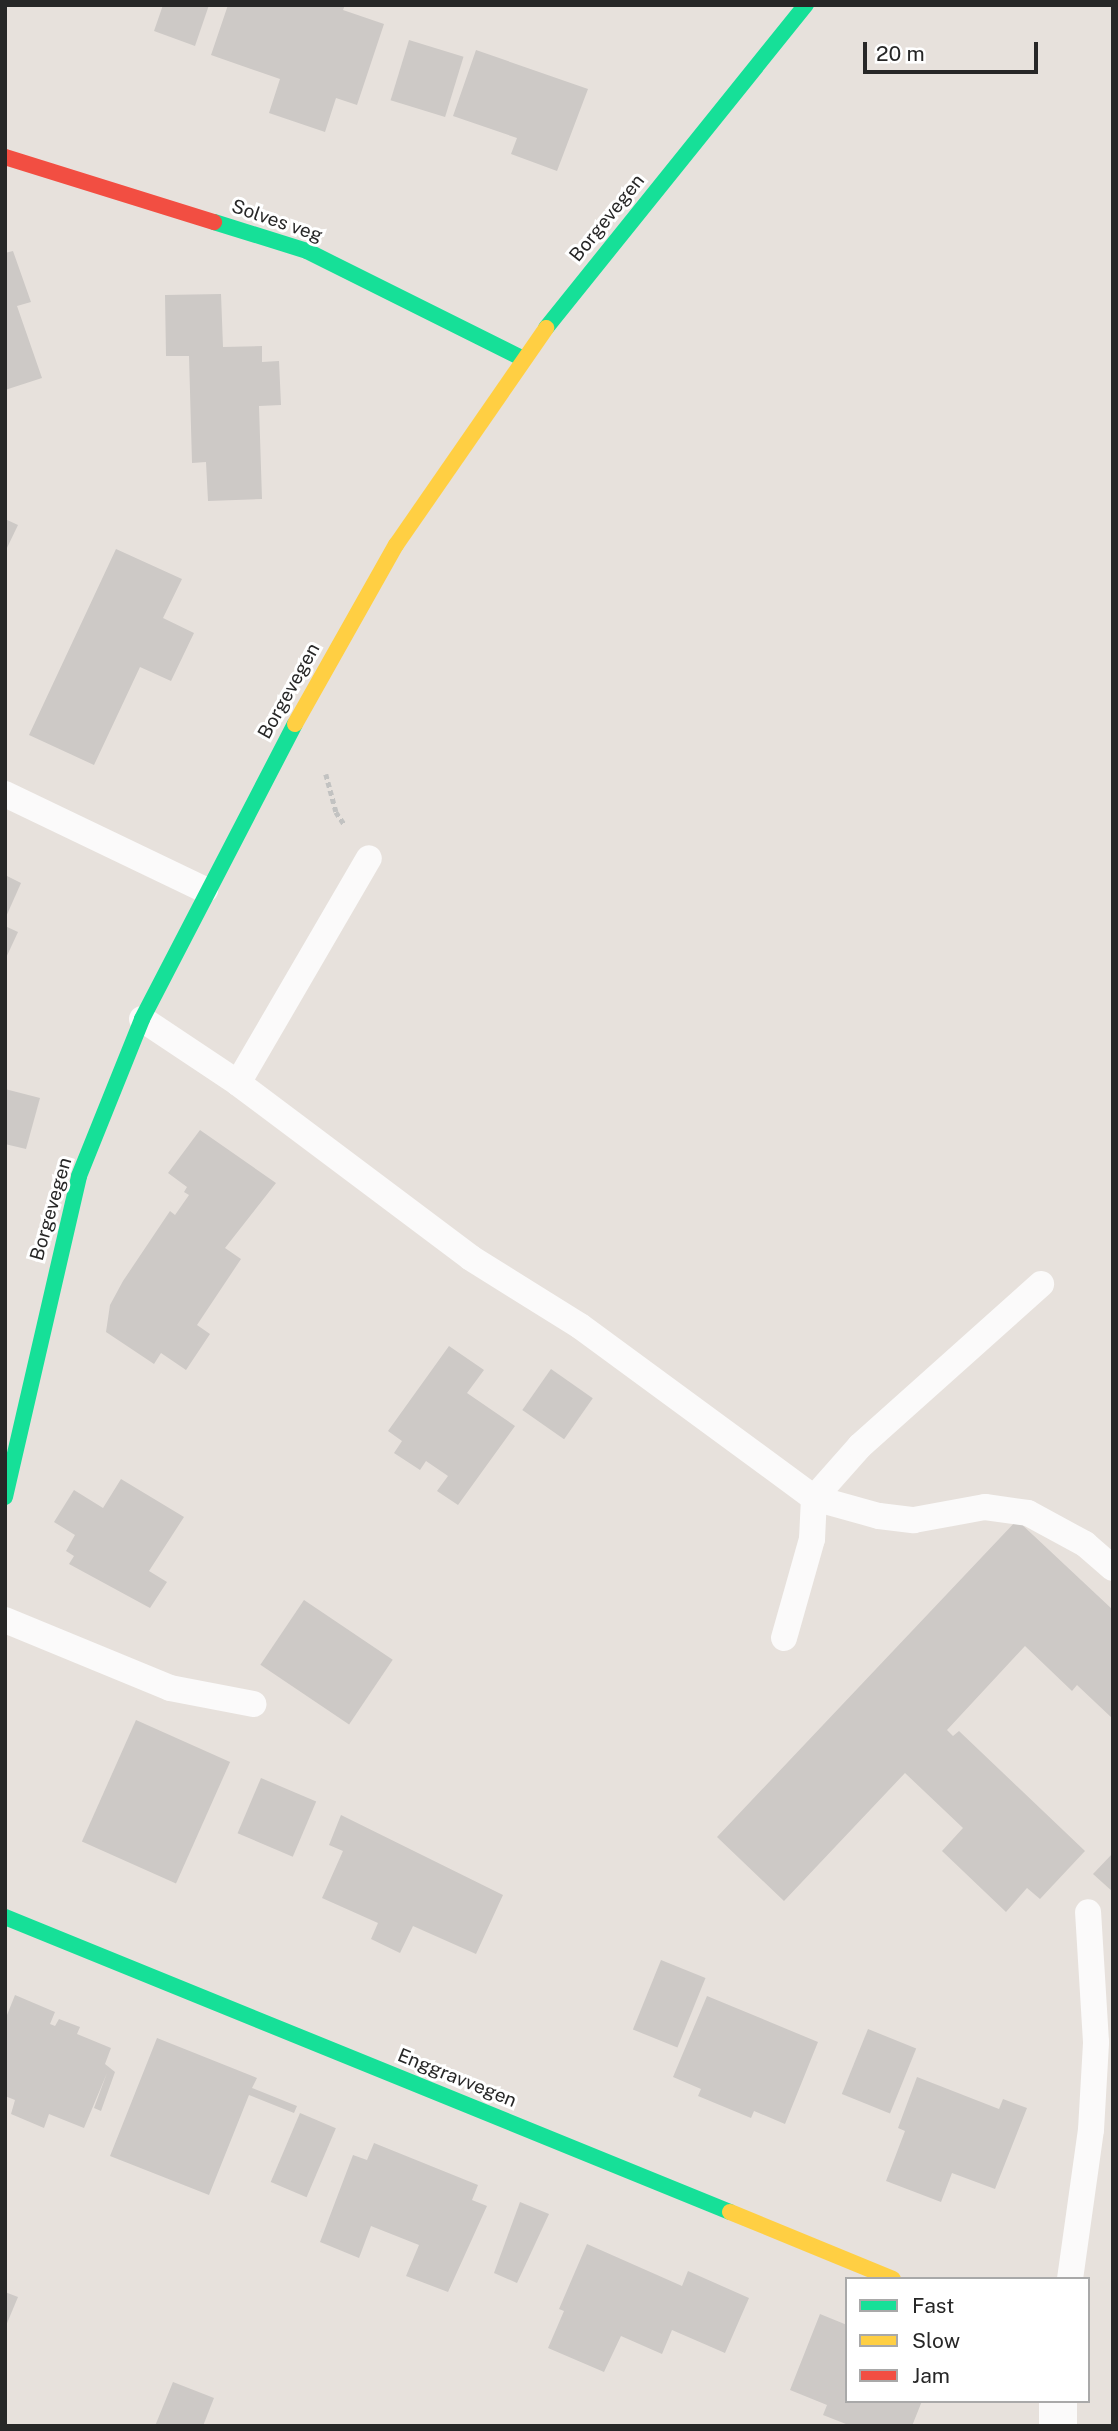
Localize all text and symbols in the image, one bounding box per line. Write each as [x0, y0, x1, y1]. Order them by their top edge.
scale bar [866, 28, 1041, 72]
text: 20 m [876, 41, 925, 66]
street label: Borgevegen [565, 170, 649, 266]
street label: Solves veg [228, 195, 326, 247]
street label: Borgevegen [253, 639, 325, 743]
street label: Borgevegen [25, 1155, 77, 1263]
street label: Enggravvegen [394, 2044, 520, 2112]
legend [845, 2277, 1090, 2403]
text: Fast [912, 2293, 954, 2318]
text: Slow [912, 2328, 960, 2353]
text: Jam [912, 2363, 950, 2388]

